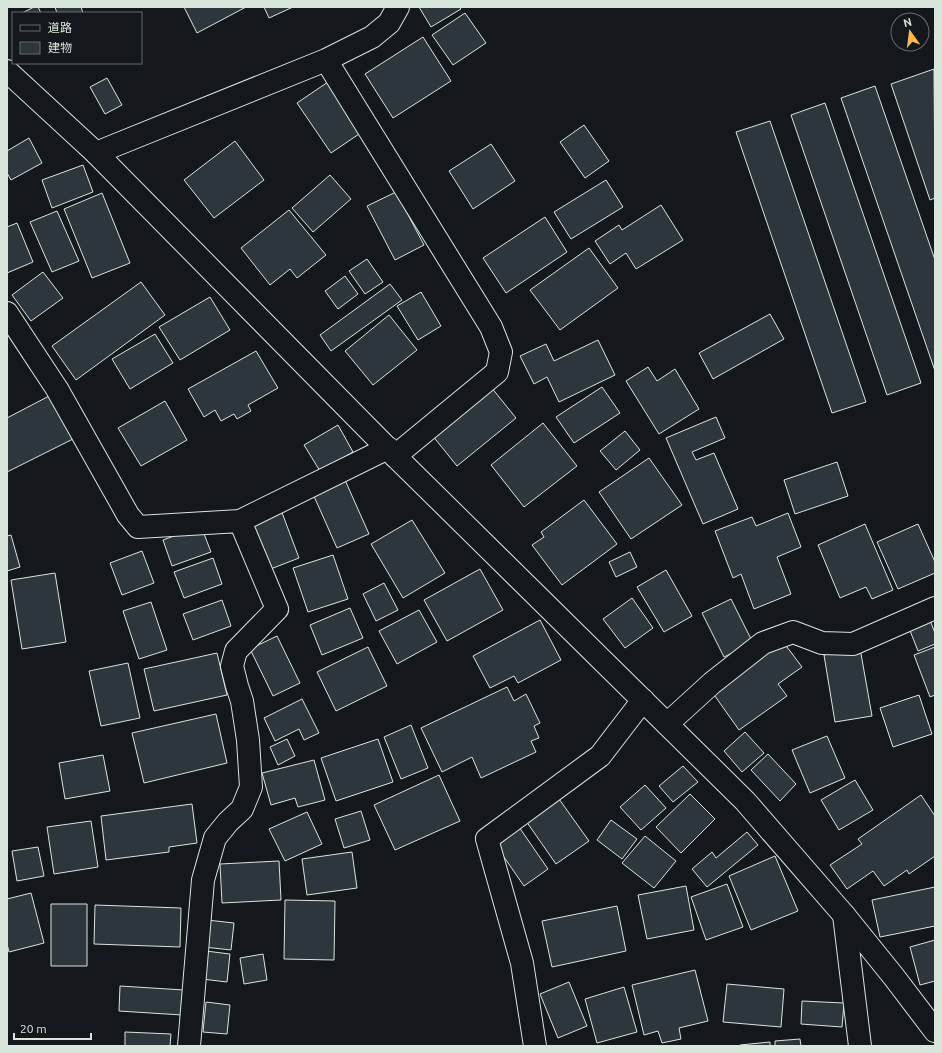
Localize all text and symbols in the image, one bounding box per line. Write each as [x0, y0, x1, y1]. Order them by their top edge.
legend [12, 12, 142, 64]
north arrow [890, 12, 930, 52]
text: N [902, 15, 913, 29]
text: 道路 [48, 21, 72, 34]
text: 建物 [48, 41, 72, 54]
scale bar [14, 1015, 91, 1041]
text: 20 m [20, 1022, 47, 1035]

